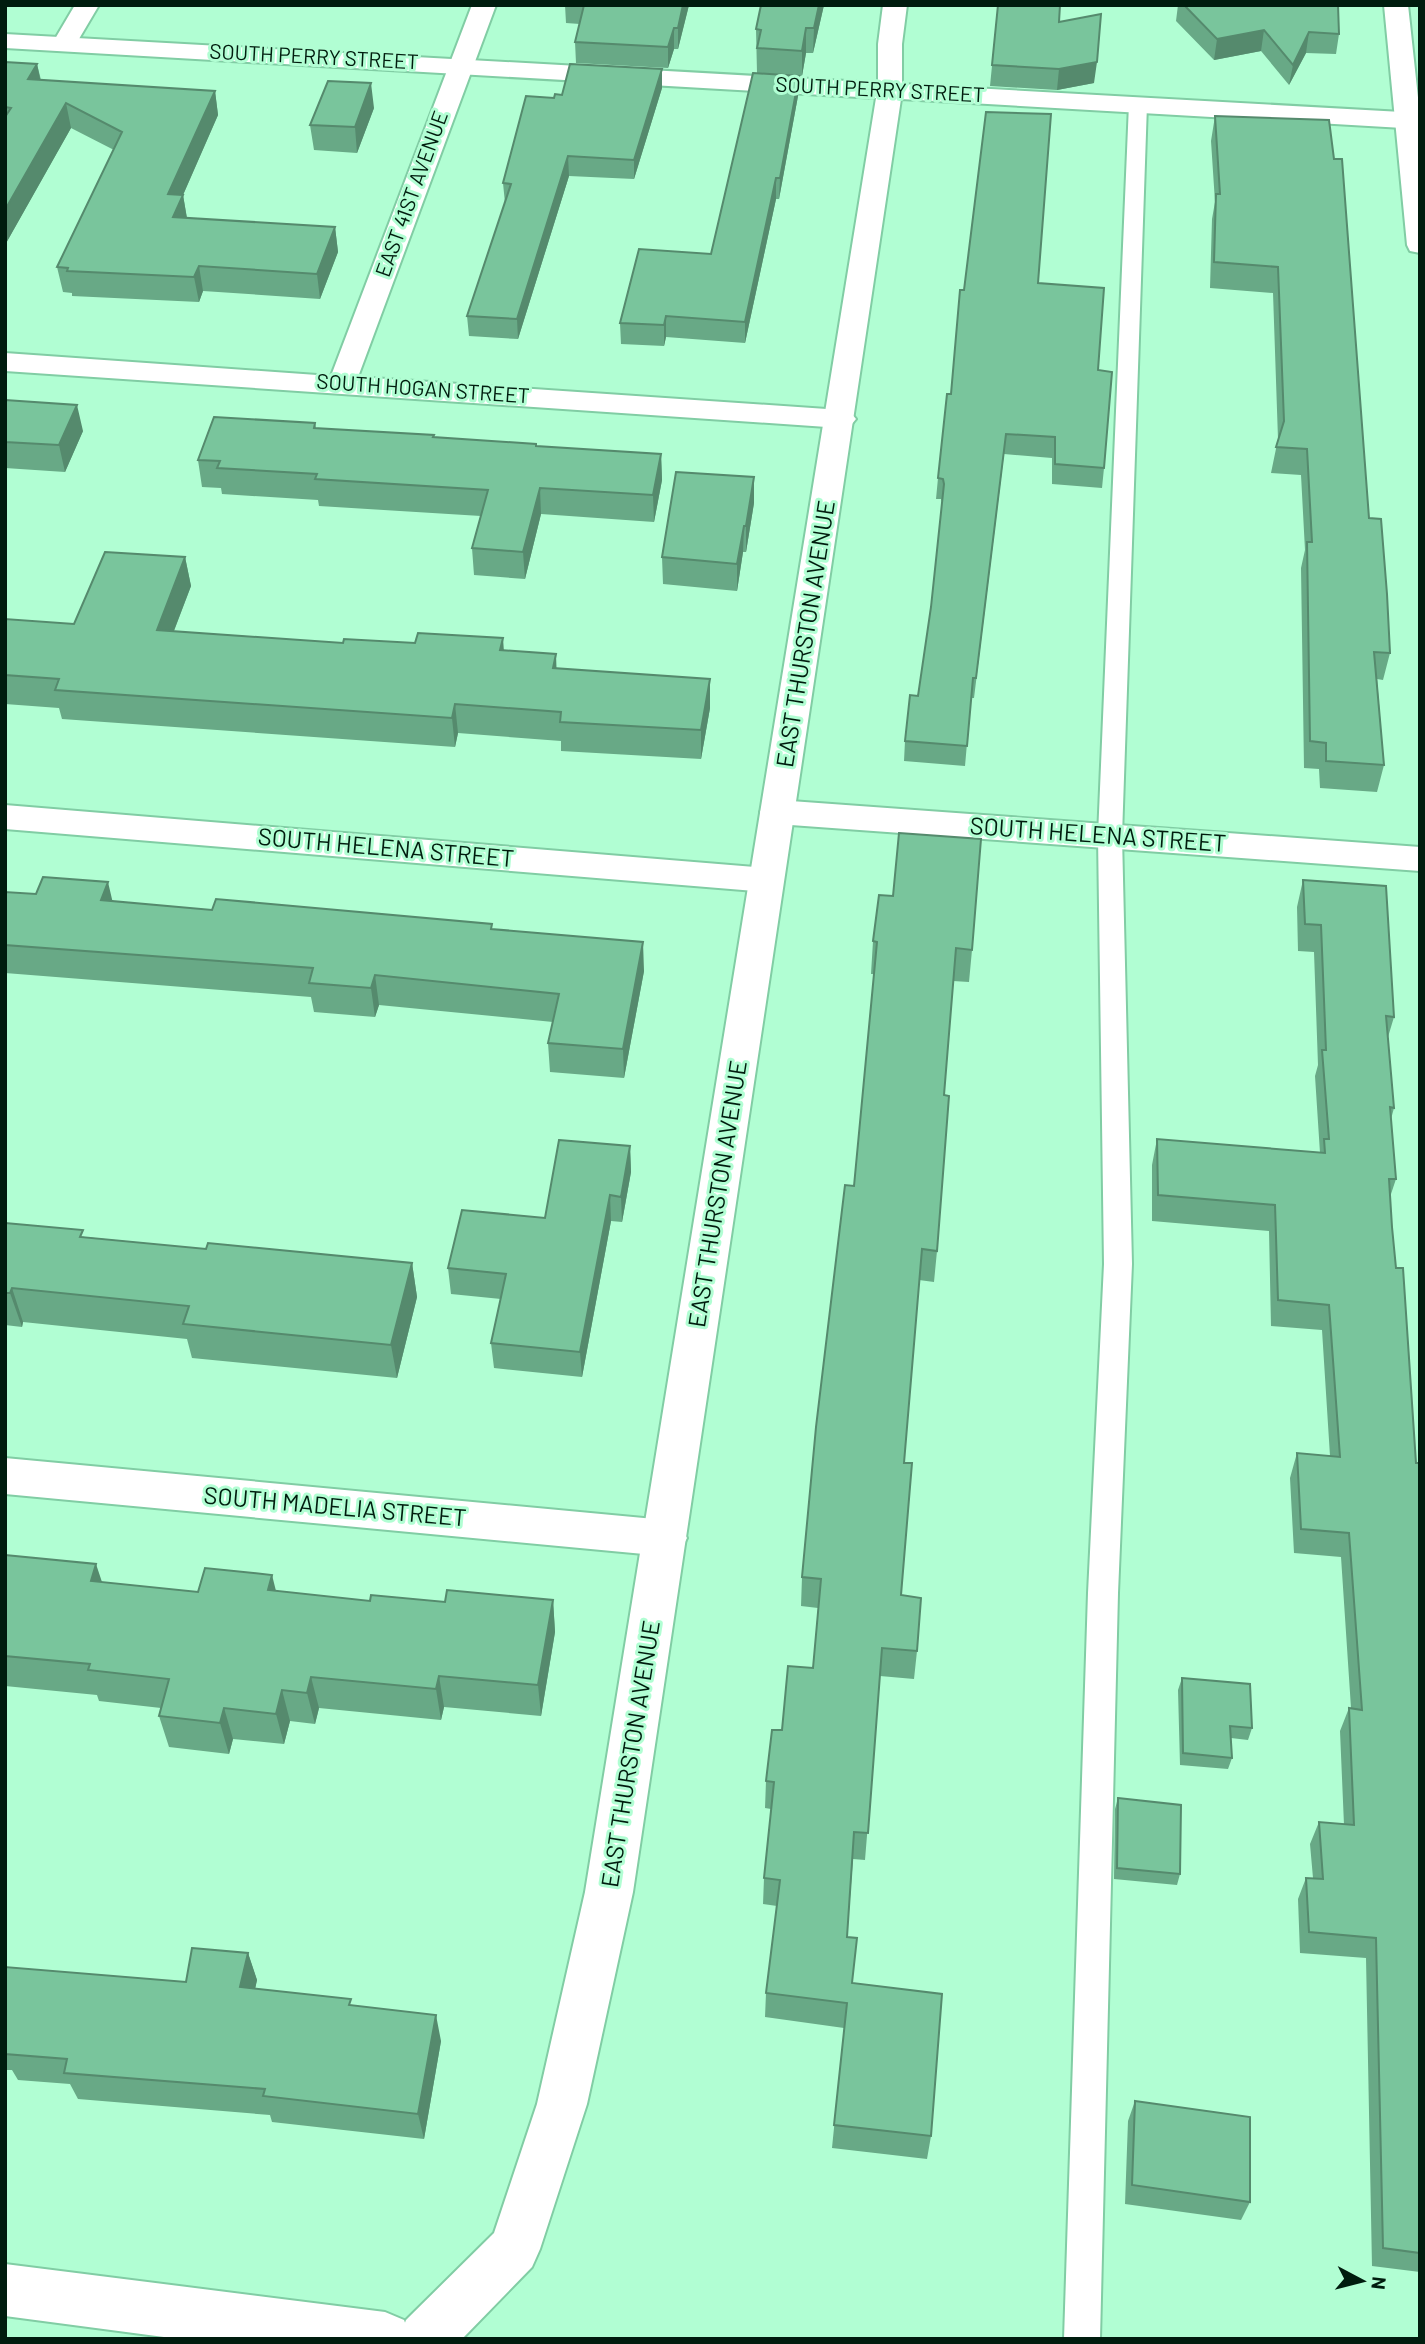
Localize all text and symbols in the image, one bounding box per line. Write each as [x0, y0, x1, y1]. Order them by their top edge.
street label: SOUTH PERRY STREET [209, 38, 419, 73]
street label: SOUTH PERRY STREET [775, 71, 985, 106]
street label: EAST 41ST AVENUE [369, 107, 452, 280]
street label: SOUTH HOGAN STREET [316, 368, 531, 407]
street label: EAST THURSTON AVENUE [769, 498, 840, 769]
street label: SOUTH HELENA STREET [969, 810, 1227, 857]
street label: SOUTH HELENA STREET [257, 821, 515, 872]
street label: EAST THURSTON AVENUE [681, 1058, 752, 1329]
street label: SOUTH MADELIA STREET [203, 1480, 468, 1531]
street label: EAST THURSTON AVENUE [594, 1618, 665, 1889]
north arrow [1327, 2246, 1397, 2316]
text: N [1367, 2275, 1392, 2291]

